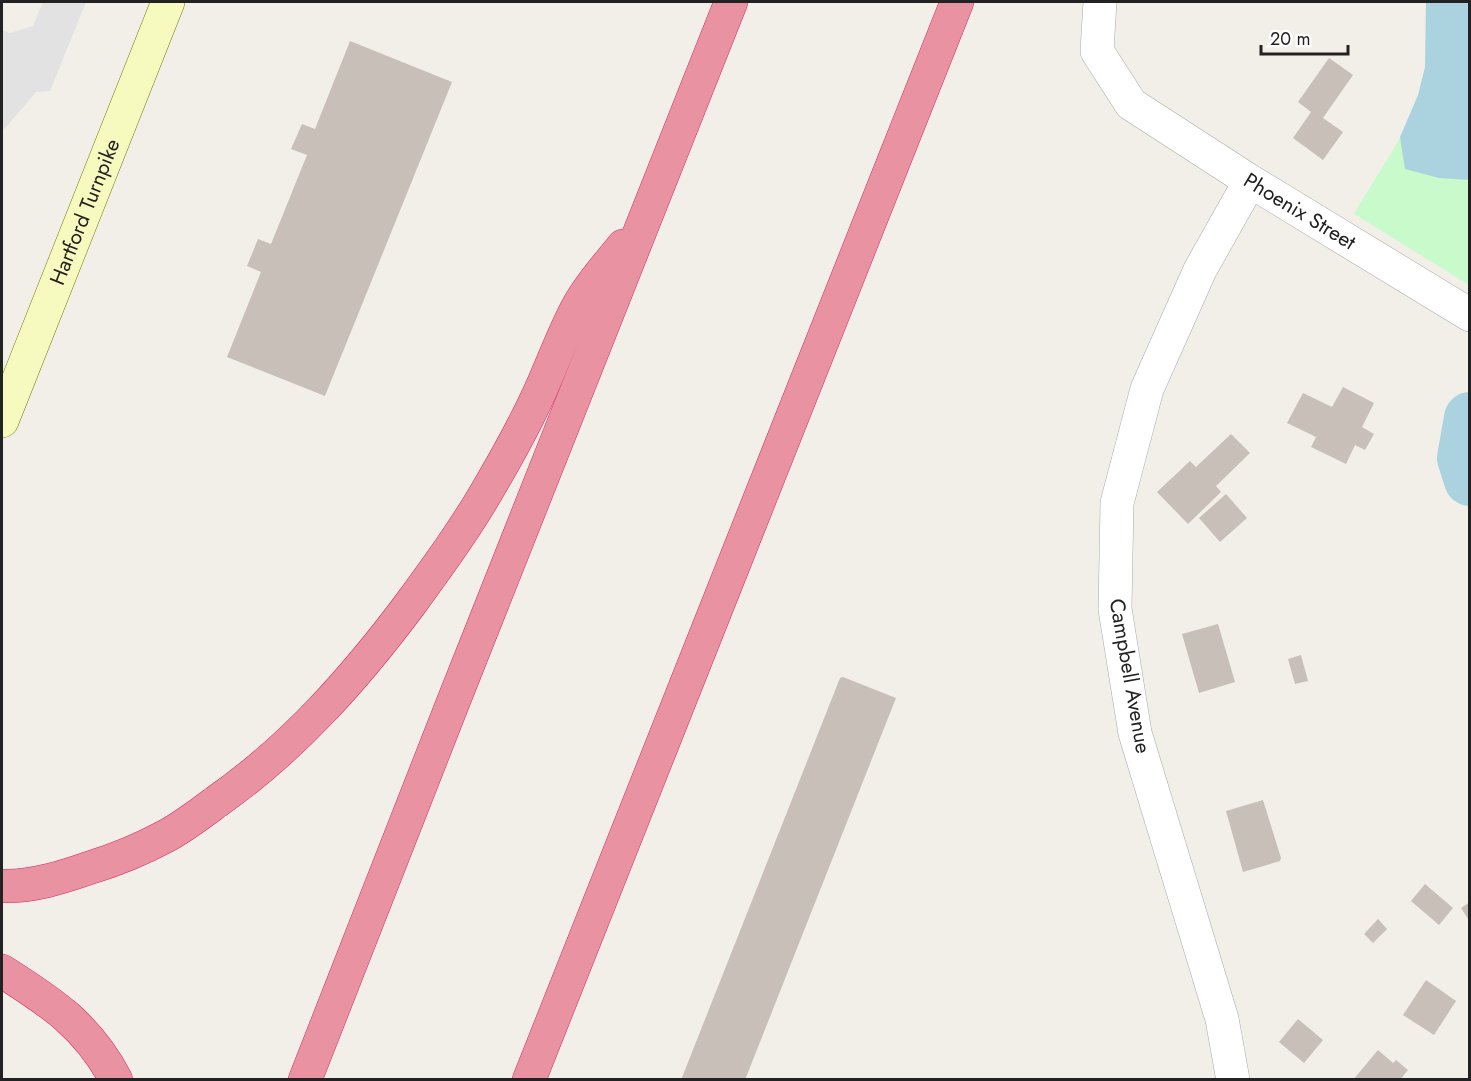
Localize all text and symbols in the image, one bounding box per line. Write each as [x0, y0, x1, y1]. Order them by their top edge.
scale bar [1261, 18, 1348, 56]
text: 20 m [1270, 26, 1310, 52]
street label: Hartford Turnpike [42, 134, 127, 289]
street label: Phoenix Street [1238, 166, 1362, 257]
street label: Campbell Avenue [1102, 596, 1158, 756]

